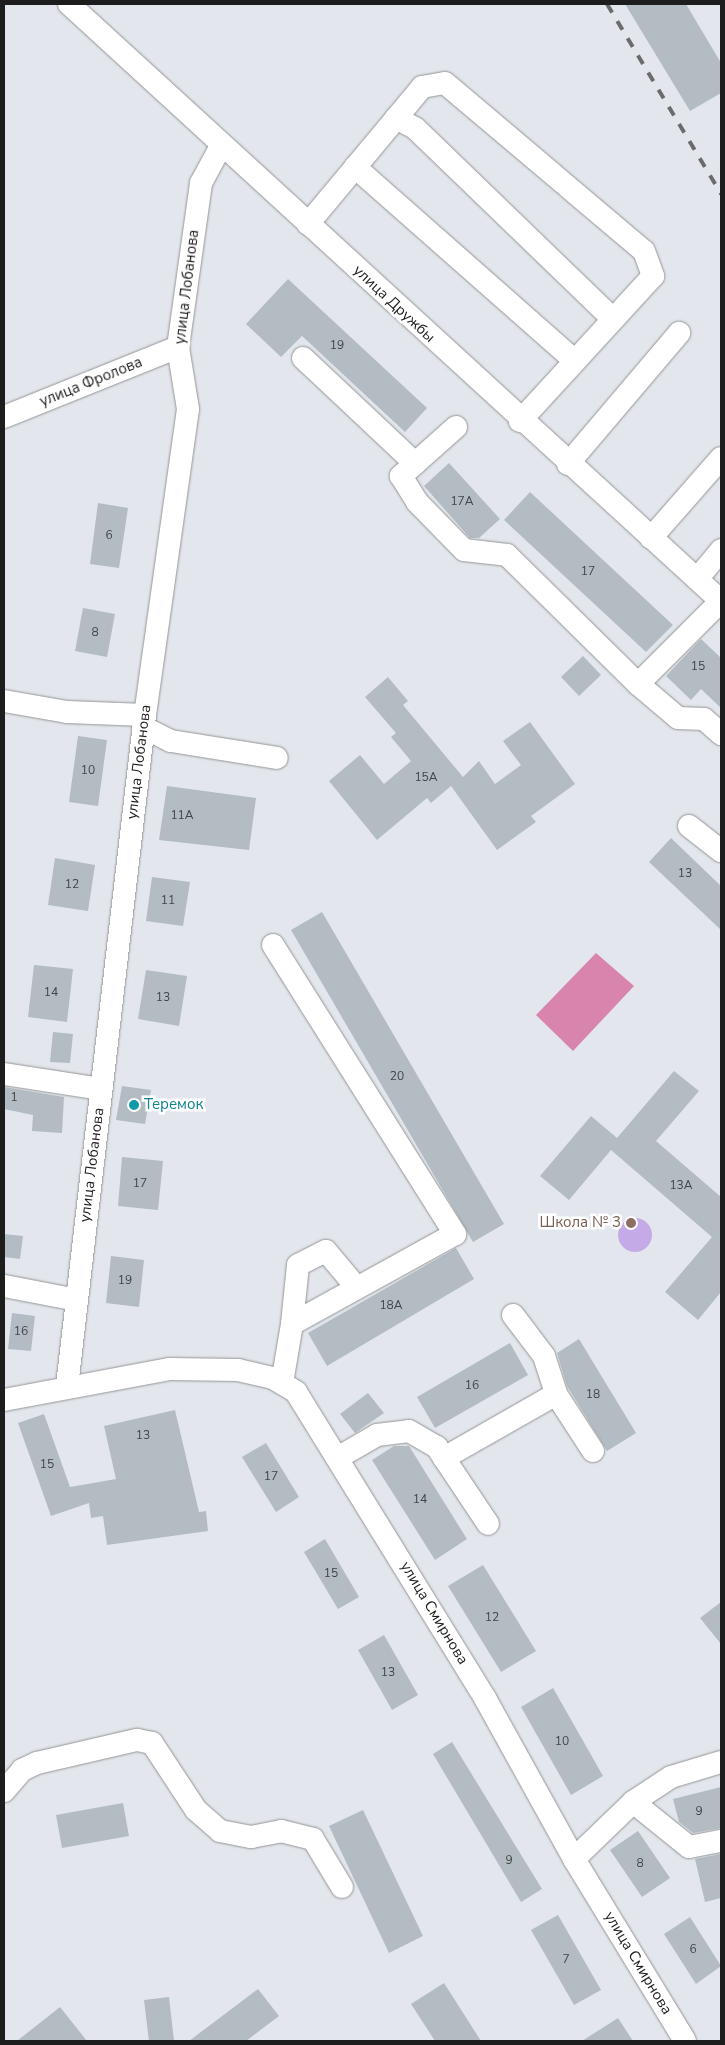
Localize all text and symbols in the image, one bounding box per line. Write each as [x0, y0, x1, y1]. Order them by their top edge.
street label: улица Лобанова [171, 229, 203, 345]
street label: улица Дружбы [349, 262, 439, 346]
house number: 19 [330, 339, 344, 353]
street label: улица Фролова [37, 353, 145, 411]
house number: 17А [450, 495, 474, 509]
house number: 6 [105, 529, 113, 543]
house number: 17 [581, 565, 595, 579]
house number: 8 [91, 626, 99, 640]
house number: 15 [691, 660, 705, 674]
street label: улица Лобанова [123, 704, 155, 820]
house number: 10 [81, 764, 95, 778]
house number: 15А [414, 771, 438, 785]
house number: 11А [170, 809, 194, 823]
house number: 13 [678, 867, 692, 881]
house number: 12 [65, 878, 79, 892]
house number: 11 [161, 894, 175, 908]
house number: 14 [44, 986, 58, 1000]
house number: 13 [156, 991, 170, 1005]
house number: 20 [390, 1070, 404, 1084]
house number: 1 [10, 1091, 18, 1105]
place label: Теремок [144, 1096, 203, 1114]
marker: Теремок [128, 1099, 140, 1111]
street label: улица Лобанова [76, 1107, 108, 1223]
house number: 17 [133, 1177, 147, 1191]
house number: 13А [669, 1179, 693, 1193]
place label: Школа № 3 [539, 1214, 621, 1232]
marker: Школа № 3 [625, 1217, 637, 1229]
house number: 19 [118, 1274, 132, 1288]
house number: 18А [379, 1299, 403, 1313]
house number: 16 [14, 1325, 28, 1339]
house number: 16 [465, 1379, 479, 1393]
house number: 18 [586, 1388, 600, 1402]
house number: 13 [136, 1429, 150, 1443]
house number: 15 [40, 1458, 54, 1472]
house number: 17 [264, 1470, 278, 1484]
house number: 14 [413, 1493, 427, 1507]
street label: улица Смирнова [396, 1558, 472, 1668]
house number: 15 [324, 1567, 338, 1581]
house number: 12 [485, 1611, 499, 1625]
house number: 13 [381, 1666, 395, 1680]
house number: 10 [555, 1735, 569, 1749]
house number: 9 [695, 1805, 703, 1819]
house number: 9 [505, 1854, 513, 1868]
house number: 8 [636, 1857, 644, 1871]
street label: улица Смирнова [600, 1908, 676, 2018]
house number: 6 [689, 1943, 697, 1957]
house number: 7 [562, 1953, 570, 1967]

